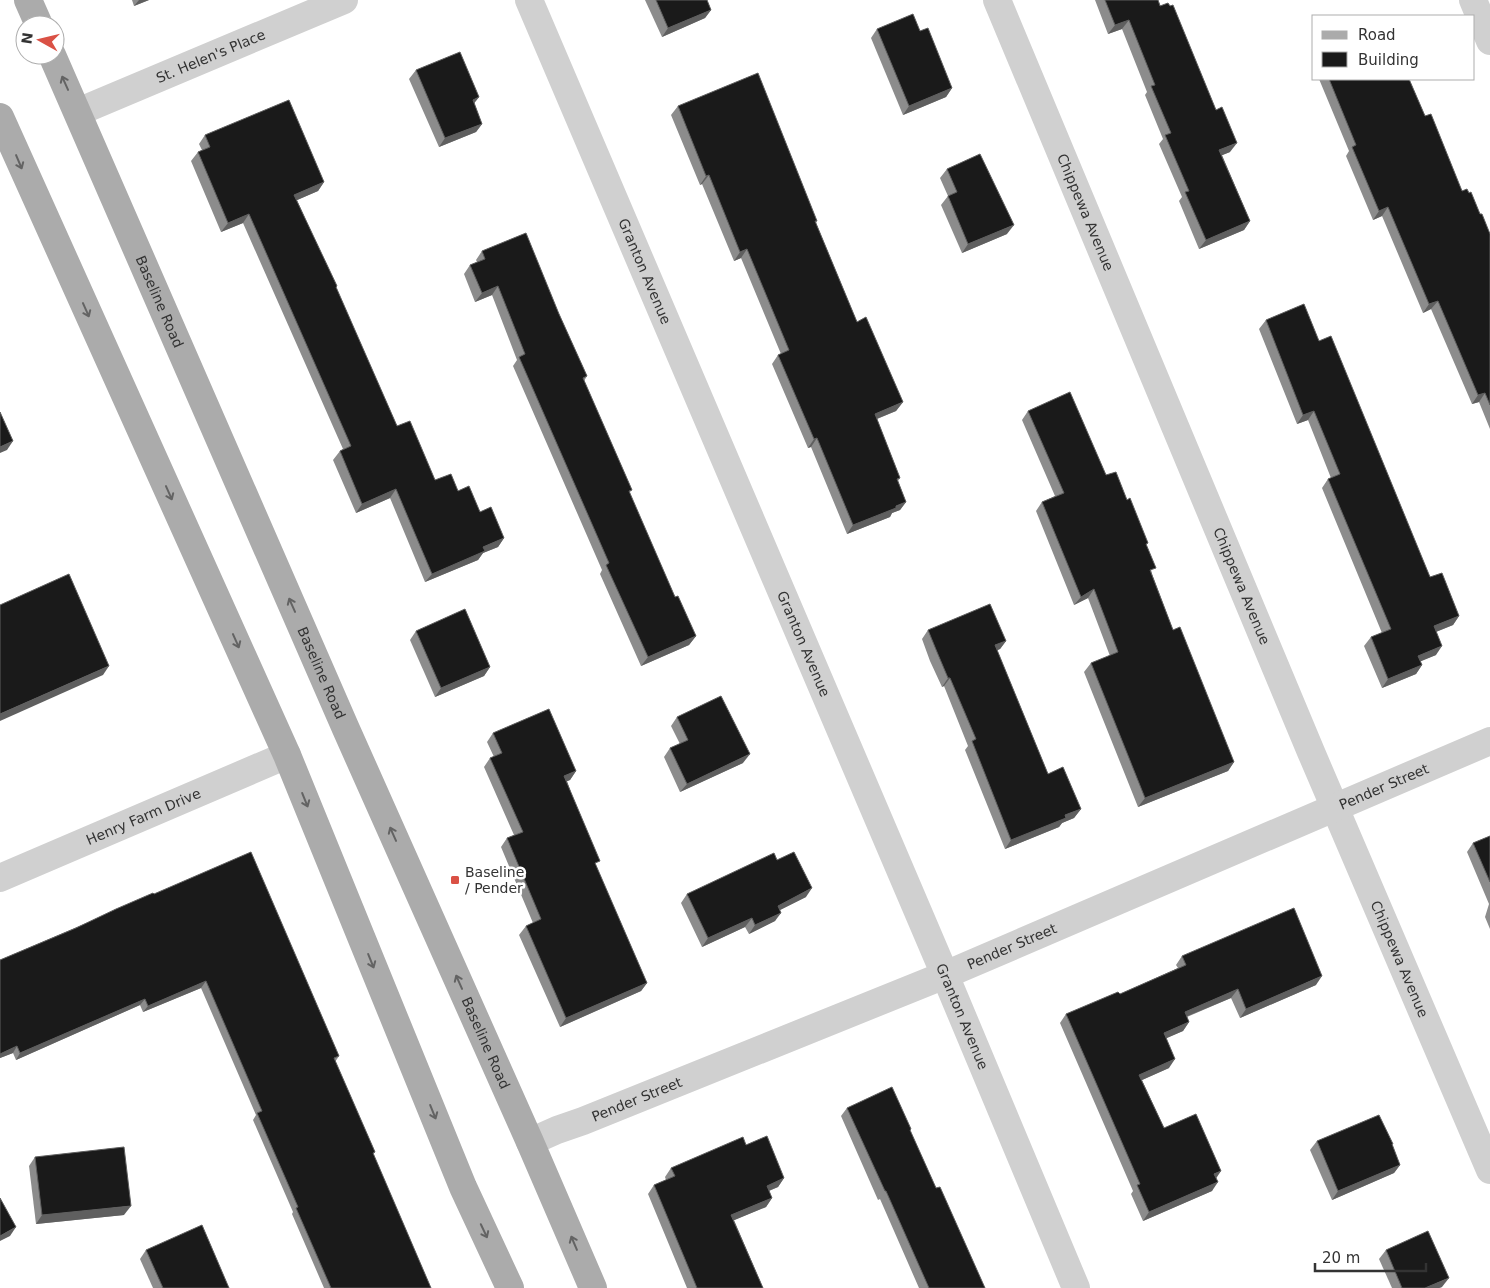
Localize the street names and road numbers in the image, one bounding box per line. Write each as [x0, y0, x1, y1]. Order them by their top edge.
street label: St. Helen's Place [154, 26, 268, 86]
street label: Chippewa Avenue [1054, 151, 1117, 273]
street label: Granton Avenue [615, 216, 674, 327]
street label: Baseline Road [132, 253, 187, 350]
street label: Chippewa Avenue [1210, 525, 1273, 647]
street label: Granton Avenue [774, 588, 833, 699]
street label: Baseline Road [294, 624, 349, 721]
street label: Pender Street [1337, 760, 1431, 813]
street label: Henry Farm Drive [84, 785, 203, 848]
street label: Chippewa Avenue [1368, 898, 1432, 1020]
street label: Pender Street [965, 920, 1059, 973]
street label: Granton Avenue [933, 961, 992, 1072]
street label: Baseline Road [458, 994, 513, 1091]
street label: Pender Street [589, 1074, 685, 1125]

